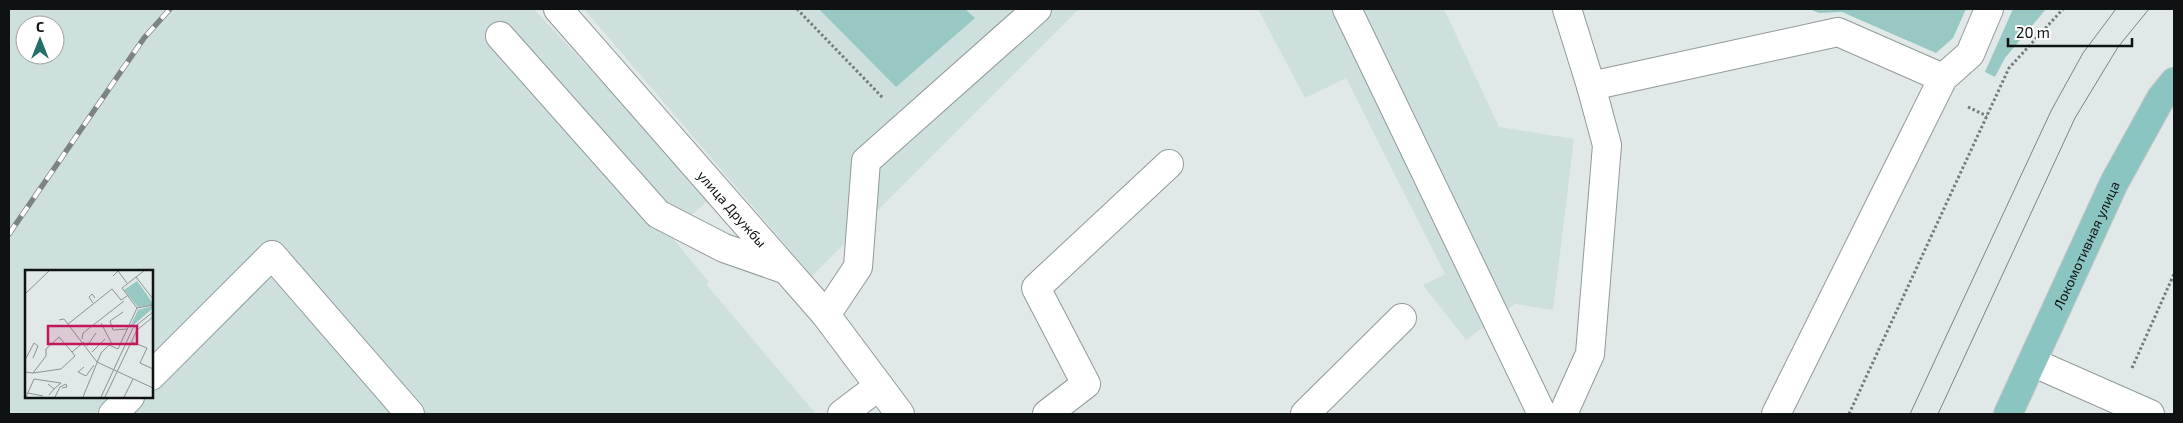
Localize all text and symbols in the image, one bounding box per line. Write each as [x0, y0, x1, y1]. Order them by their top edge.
north arrow [15, 15, 65, 65]
scale bar [2008, 15, 2132, 47]
text: С [36, 18, 44, 35]
text: 20 m [2016, 23, 2050, 41]
street label: улица Дружбы [694, 166, 771, 250]
street label: Локомотивная улица [2049, 178, 2122, 312]
inset map [25, 270, 152, 398]

